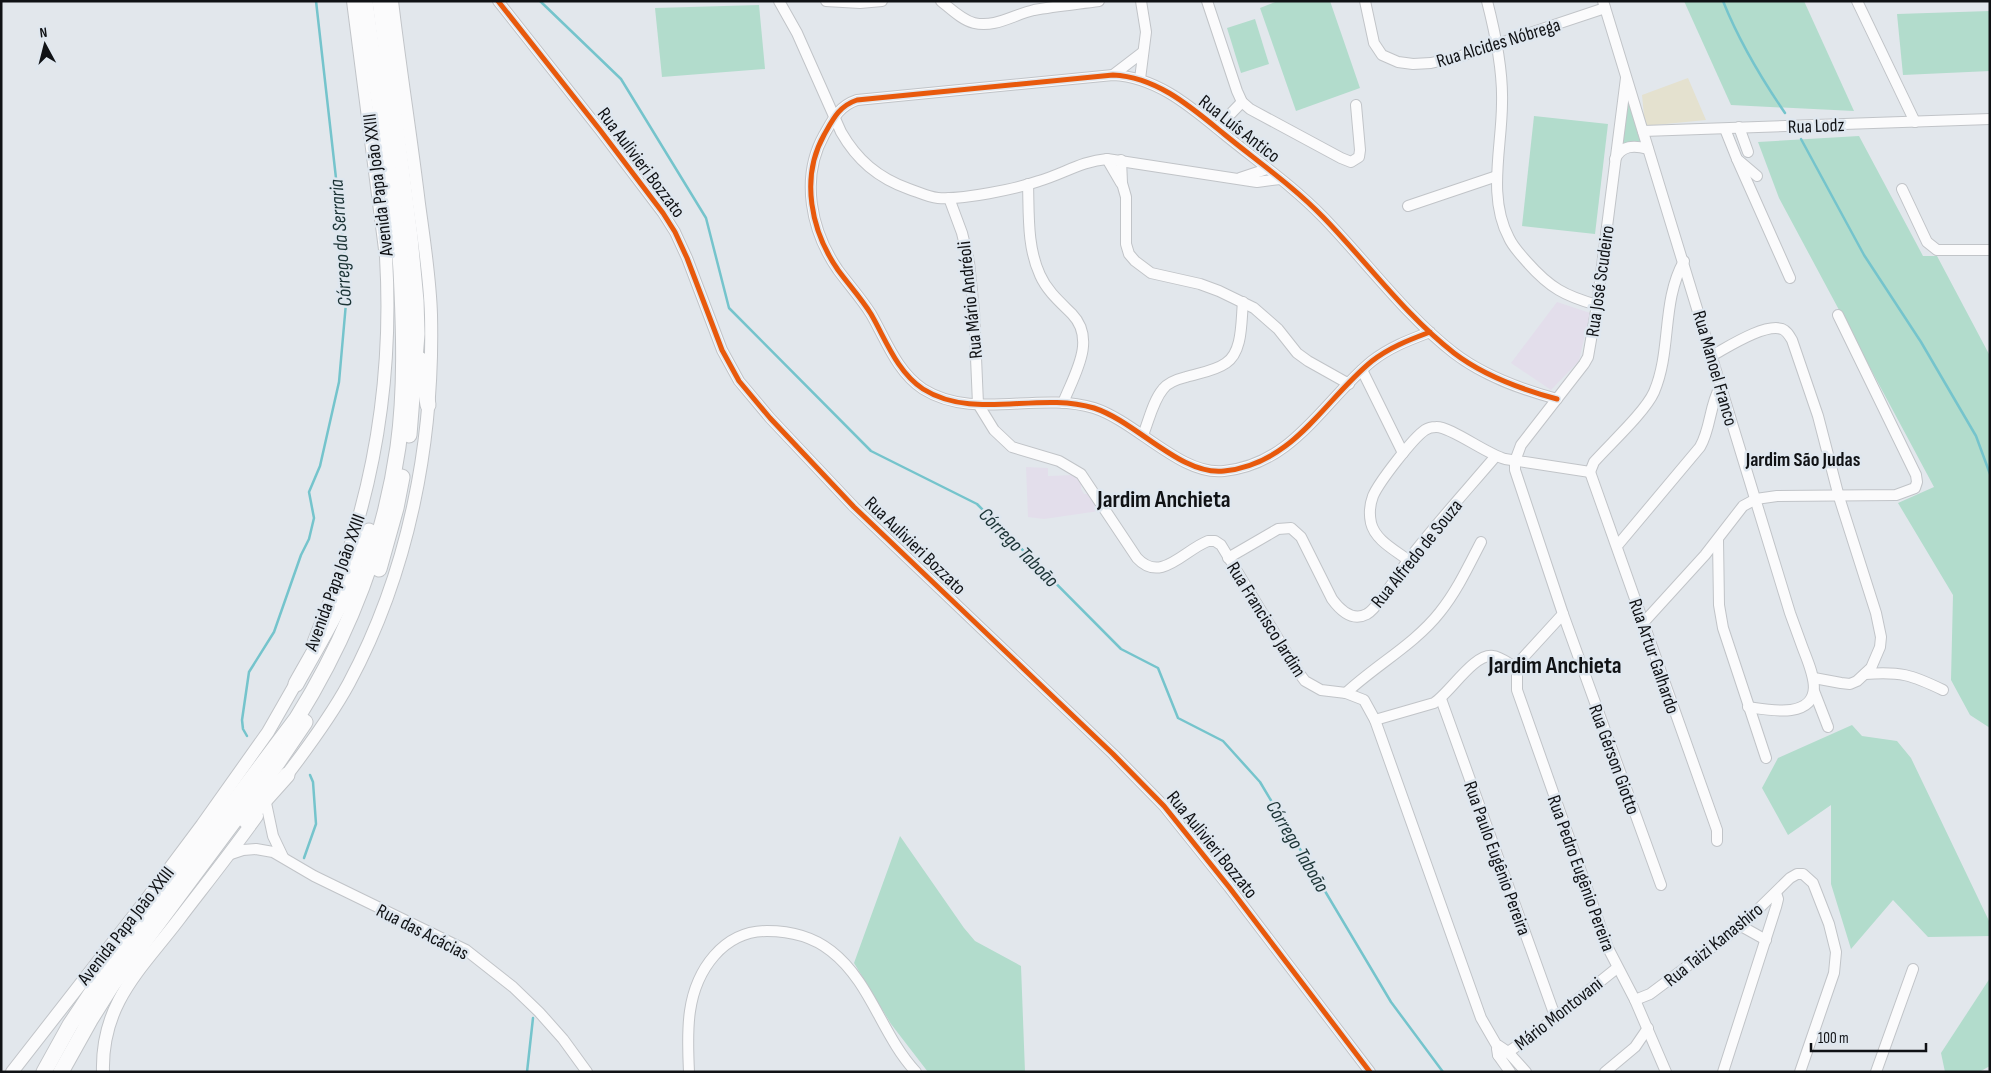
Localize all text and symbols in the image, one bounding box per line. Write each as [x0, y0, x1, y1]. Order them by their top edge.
street label: Rua Alcides Nóbrega [1434, 14, 1563, 73]
north arrow [20, 20, 70, 70]
text: N [39, 24, 48, 41]
street label: Rua Luís Antico [1194, 90, 1284, 168]
street label: Rua Aulivieri Bozzato [592, 103, 690, 222]
street label: Avenida Papa João XXIII [358, 112, 399, 259]
street label: Rua Lodz [1787, 114, 1845, 139]
water label: Córrego da Serraria [325, 178, 357, 307]
street label: Rua José Scudeiro [1581, 224, 1620, 338]
street label: Rua Mário Andréoli [953, 240, 988, 360]
street label: Rua Manoel Franco [1687, 308, 1742, 429]
district label: Jardim São Judas [1745, 448, 1861, 472]
district label: Jardim Anchieta [1096, 485, 1231, 514]
street label: Rua Aulivieri Bozzato [860, 492, 970, 600]
street label: Rua Alfredo de Souza [1366, 495, 1468, 613]
water label: Córrego Taboão [973, 503, 1063, 593]
street label: Avenida Papa João XXIII [300, 511, 371, 655]
street label: Rua Francisco Jardim [1221, 558, 1310, 682]
street label: Rua Artur Galhardo [1623, 596, 1684, 717]
district label: Jardim Anchieta [1487, 651, 1622, 680]
street label: Rua Gérson Giotto [1583, 701, 1644, 818]
street label: Rua Paulo Eugênio Pereira [1458, 778, 1535, 939]
street label: Rua Aulivieri Bozzato [1161, 786, 1262, 903]
street label: Rua Pedro Eugênio Pereira [1542, 792, 1620, 955]
water label: Córrego Taboão [1260, 796, 1334, 897]
street label: Avenida Papa João XXIII [72, 862, 179, 990]
street label: Rua Taizi Kanashiro [1660, 898, 1768, 992]
street label: Rua das Acácias [372, 899, 472, 965]
street label: Mário Montovani [1510, 973, 1608, 1056]
scale bar [1811, 1020, 1926, 1052]
text: 100 m [1818, 1029, 1849, 1048]

